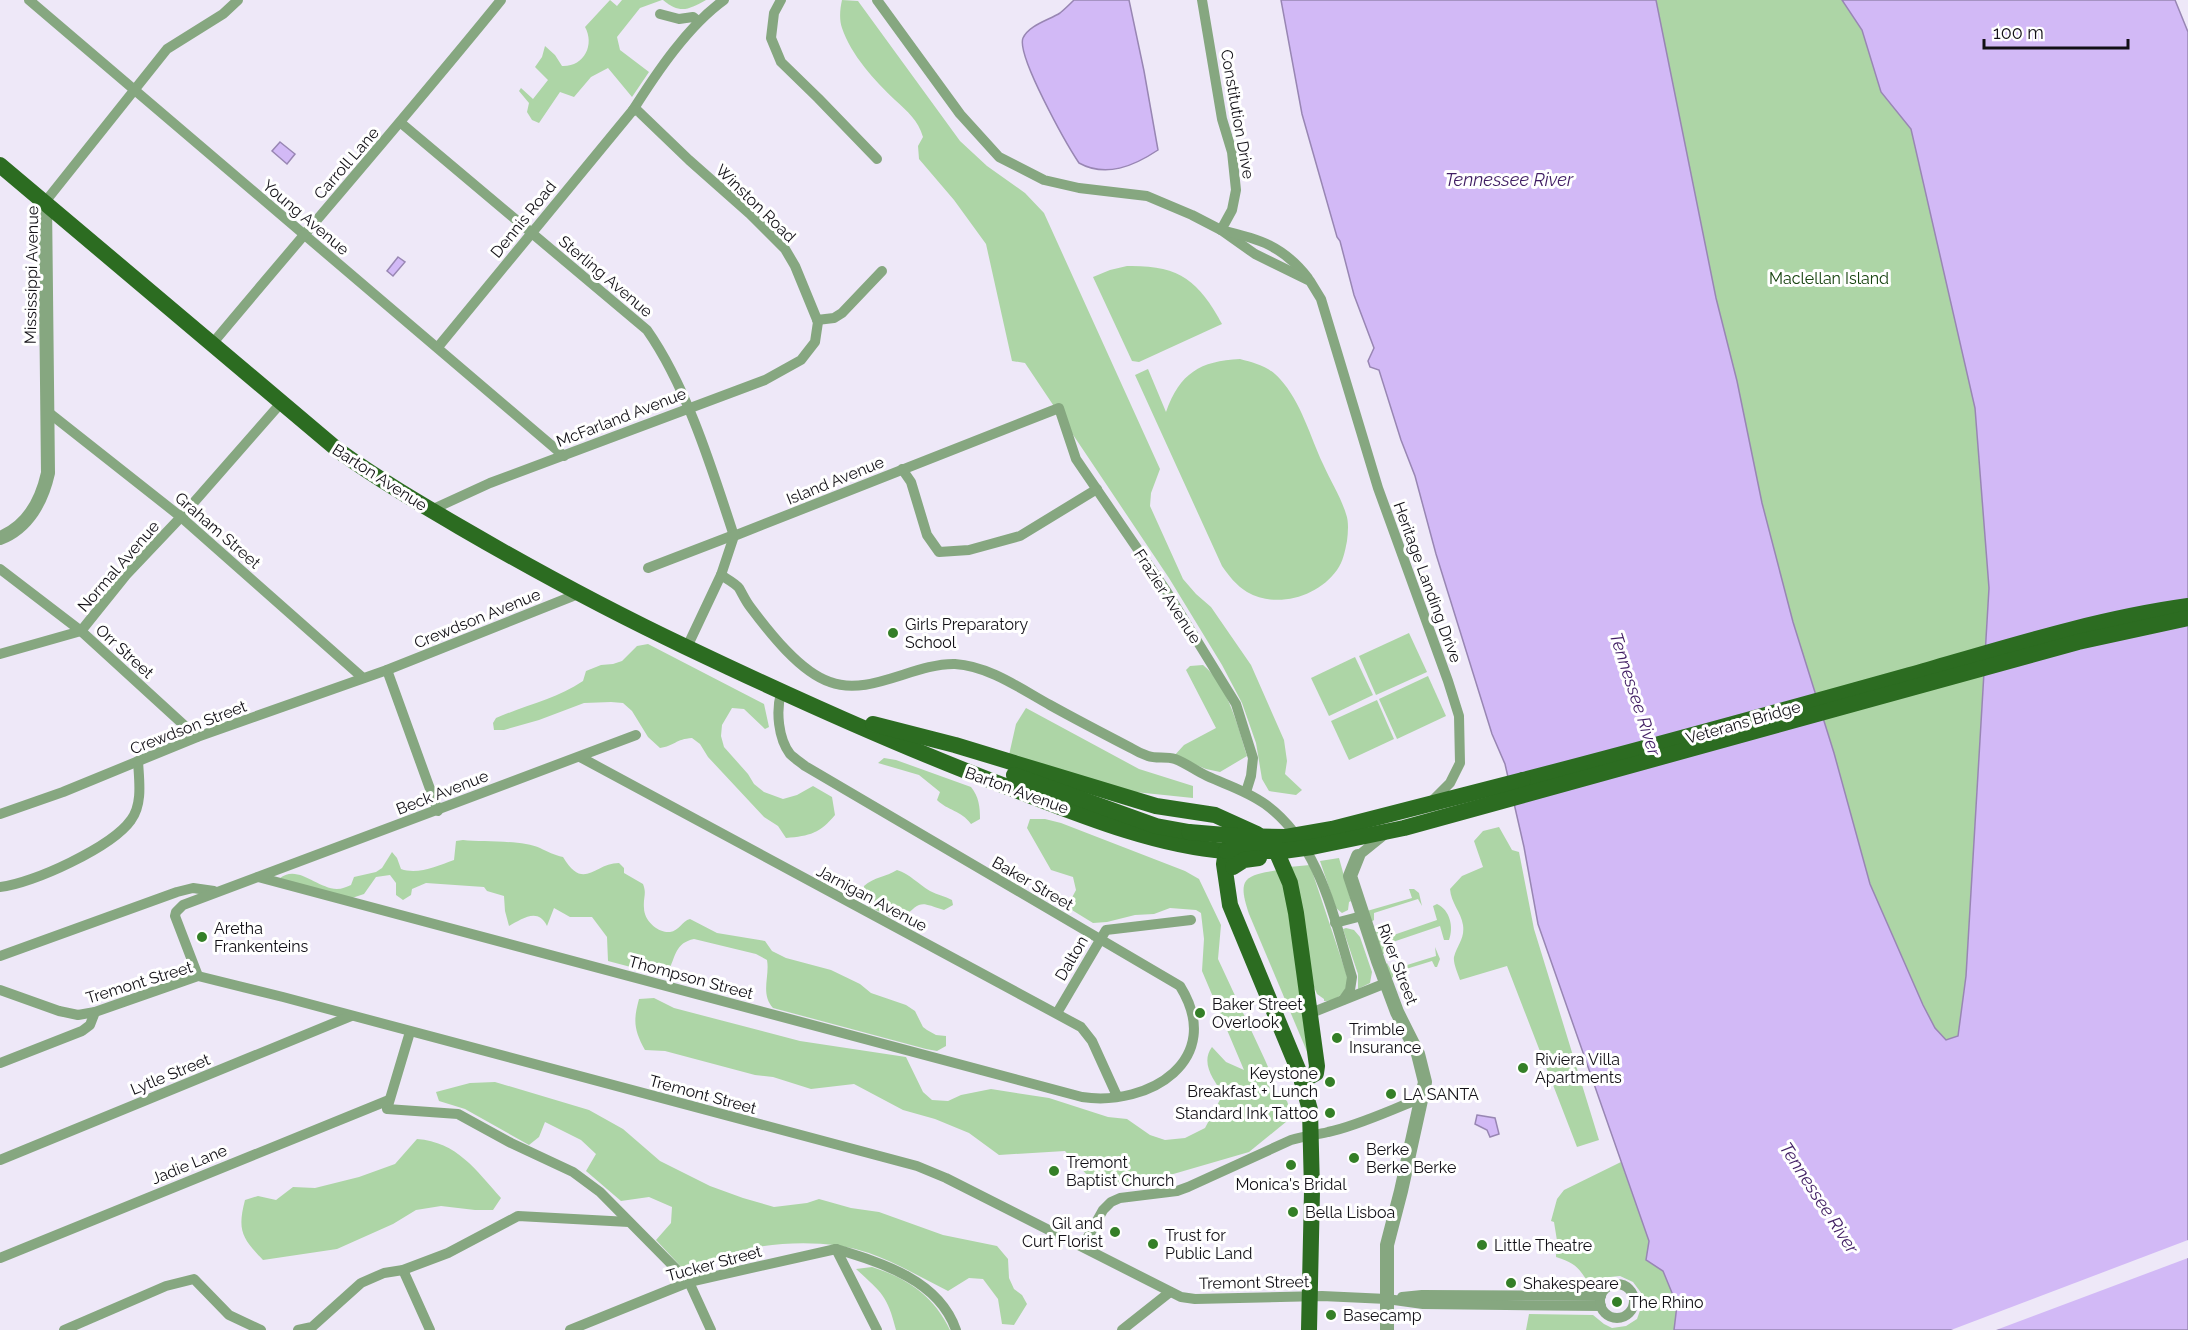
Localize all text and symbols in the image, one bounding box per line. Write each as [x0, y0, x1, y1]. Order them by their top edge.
scale bar [1984, 12, 2128, 50]
text: 100 m [1993, 22, 2044, 43]
street label: Constitution Drive [1217, 48, 1258, 180]
street label: Carroll Lane [310, 123, 383, 203]
street label: Winston Road [712, 160, 800, 246]
water label: Tennessee River [1445, 169, 1574, 190]
street label: Young Avenue [259, 176, 353, 259]
street label: Dennis Road [487, 177, 560, 261]
street label: Mississippi Avenue [21, 206, 42, 344]
street label: Sterling Avenue [555, 232, 656, 321]
park label: Maclellan Island [1769, 269, 1889, 288]
street label: McFarland Avenue [554, 384, 689, 451]
street label: Barton Avenue [329, 440, 431, 515]
street label: Island Avenue [784, 452, 887, 509]
street label: Graham Street [171, 488, 265, 573]
street label: Heritage Landing Drive [1390, 499, 1466, 665]
street label: Normal Avenue [74, 517, 163, 616]
street label: Frazier Avenue [1130, 545, 1205, 647]
street label: Crewdson Avenue [411, 584, 543, 652]
place label: Girls Preparatory School [905, 615, 1029, 652]
street label: Orr Street [92, 620, 158, 683]
marker: Girls Preparatory School [886, 626, 900, 640]
water label: Tennessee River [1606, 630, 1666, 759]
street label: Crewdson Street [127, 696, 250, 758]
street label: Veterans Bridge [1684, 697, 1803, 748]
street label: Barton Avenue [962, 763, 1071, 818]
street label: Beck Avenue [393, 766, 491, 819]
street label: Baker Street [989, 853, 1077, 915]
street label: Jarnigan Avenue [813, 861, 930, 936]
place label: Aretha Frankenteins [214, 919, 309, 956]
street label: River Street [1373, 921, 1422, 1008]
marker: Aretha Frankenteins [195, 930, 209, 944]
street label: Dalton [1051, 932, 1092, 984]
street label: Thompson Street [626, 952, 756, 1003]
street label: Tremont Street [84, 957, 195, 1008]
place label: Baker Street Overlook [1212, 995, 1303, 1032]
marker: Baker Street Overlook [1193, 1006, 1207, 1020]
place label: Trimble Insurance [1349, 1020, 1421, 1057]
marker: Trimble Insurance [1330, 1031, 1344, 1045]
street label: Lytle Street [128, 1050, 213, 1099]
place label: Riviera Villa Apartments [1535, 1050, 1622, 1087]
marker: Riviera Villa Apartments [1516, 1061, 1530, 1075]
place label: Keystone Breakfast + Lunch [1187, 1064, 1318, 1101]
street label: Tremont Street [647, 1071, 759, 1118]
marker: Keystone Breakfast + Lunch [1323, 1075, 1337, 1089]
place label: LA SANTA [1403, 1085, 1479, 1104]
marker: LA SANTA [1384, 1087, 1398, 1101]
place label: Standard Ink Tattoo [1175, 1104, 1318, 1123]
marker: Standard Ink Tattoo [1323, 1106, 1337, 1120]
water label: Tennessee River [1776, 1138, 1864, 1258]
place label: Berke Berke Berke [1366, 1140, 1456, 1177]
street label: Jadie Lane [149, 1141, 230, 1188]
marker: Berke Berke Berke [1347, 1151, 1361, 1165]
place label: Tremont Baptist Church [1066, 1153, 1174, 1190]
marker: Monica's Bridal [1284, 1158, 1298, 1172]
marker: Tremont Baptist Church [1047, 1164, 1061, 1178]
place label: Monica's Bridal [1235, 1175, 1347, 1194]
place label: Bella Lisboa [1305, 1203, 1395, 1222]
marker: Bella Lisboa [1286, 1205, 1300, 1219]
place label: Gil and Curt Florist [1022, 1214, 1104, 1251]
marker: Gil and Curt Florist [1108, 1225, 1122, 1239]
place label: Trust for Public Land [1165, 1226, 1252, 1263]
place label: Little Theatre [1494, 1236, 1592, 1255]
marker: Trust for Public Land [1146, 1237, 1160, 1251]
marker: Little Theatre [1475, 1238, 1489, 1252]
street label: Tucker Street [664, 1241, 764, 1285]
street label: Tremont Street [1199, 1272, 1310, 1293]
place label: Shakespeare [1523, 1274, 1619, 1293]
marker: Shakespeare [1504, 1276, 1518, 1290]
place label: The Rhino [1629, 1293, 1704, 1312]
marker: The Rhino [1610, 1295, 1624, 1309]
place label: Basecamp [1343, 1306, 1422, 1325]
marker: Basecamp [1324, 1308, 1338, 1322]

